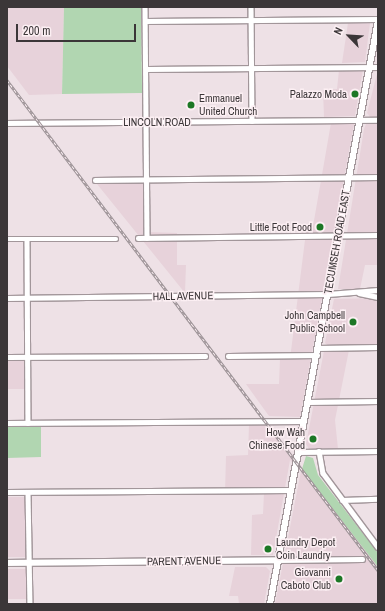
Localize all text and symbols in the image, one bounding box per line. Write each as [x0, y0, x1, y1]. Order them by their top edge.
scale bar [18, 16, 138, 42]
north arrow [329, 16, 369, 56]
text: 200 m [23, 23, 50, 39]
text: N [330, 25, 346, 37]
place label: Palazzo Moda [290, 87, 347, 101]
marker: Palazzo Moda [350, 89, 360, 99]
place label: Emmanuel United Church [199, 92, 257, 118]
marker: Emmanuel United Church [186, 100, 196, 110]
street label: LINCOLN ROAD [123, 115, 191, 129]
street label: TECUMSEH ROAD EAST [321, 189, 353, 295]
place label: Little Foot Food [250, 220, 312, 234]
marker: Little Foot Food [315, 222, 325, 232]
street label: HALL AVENUE [152, 289, 214, 303]
place label: John Campbell Public School [285, 309, 345, 335]
marker: John Campbell Public School [348, 317, 358, 327]
place label: How Wah Chinese Food [249, 426, 305, 452]
marker: How Wah Chinese Food [308, 434, 318, 444]
place label: Laundry Depot Coin Laundry [276, 536, 335, 562]
marker: Laundry Depot Coin Laundry [263, 544, 273, 554]
street label: PARENT AVENUE [146, 554, 222, 568]
place label: Giovanni Caboto Club [281, 566, 331, 592]
marker: Giovanni Caboto Club [334, 574, 344, 584]

